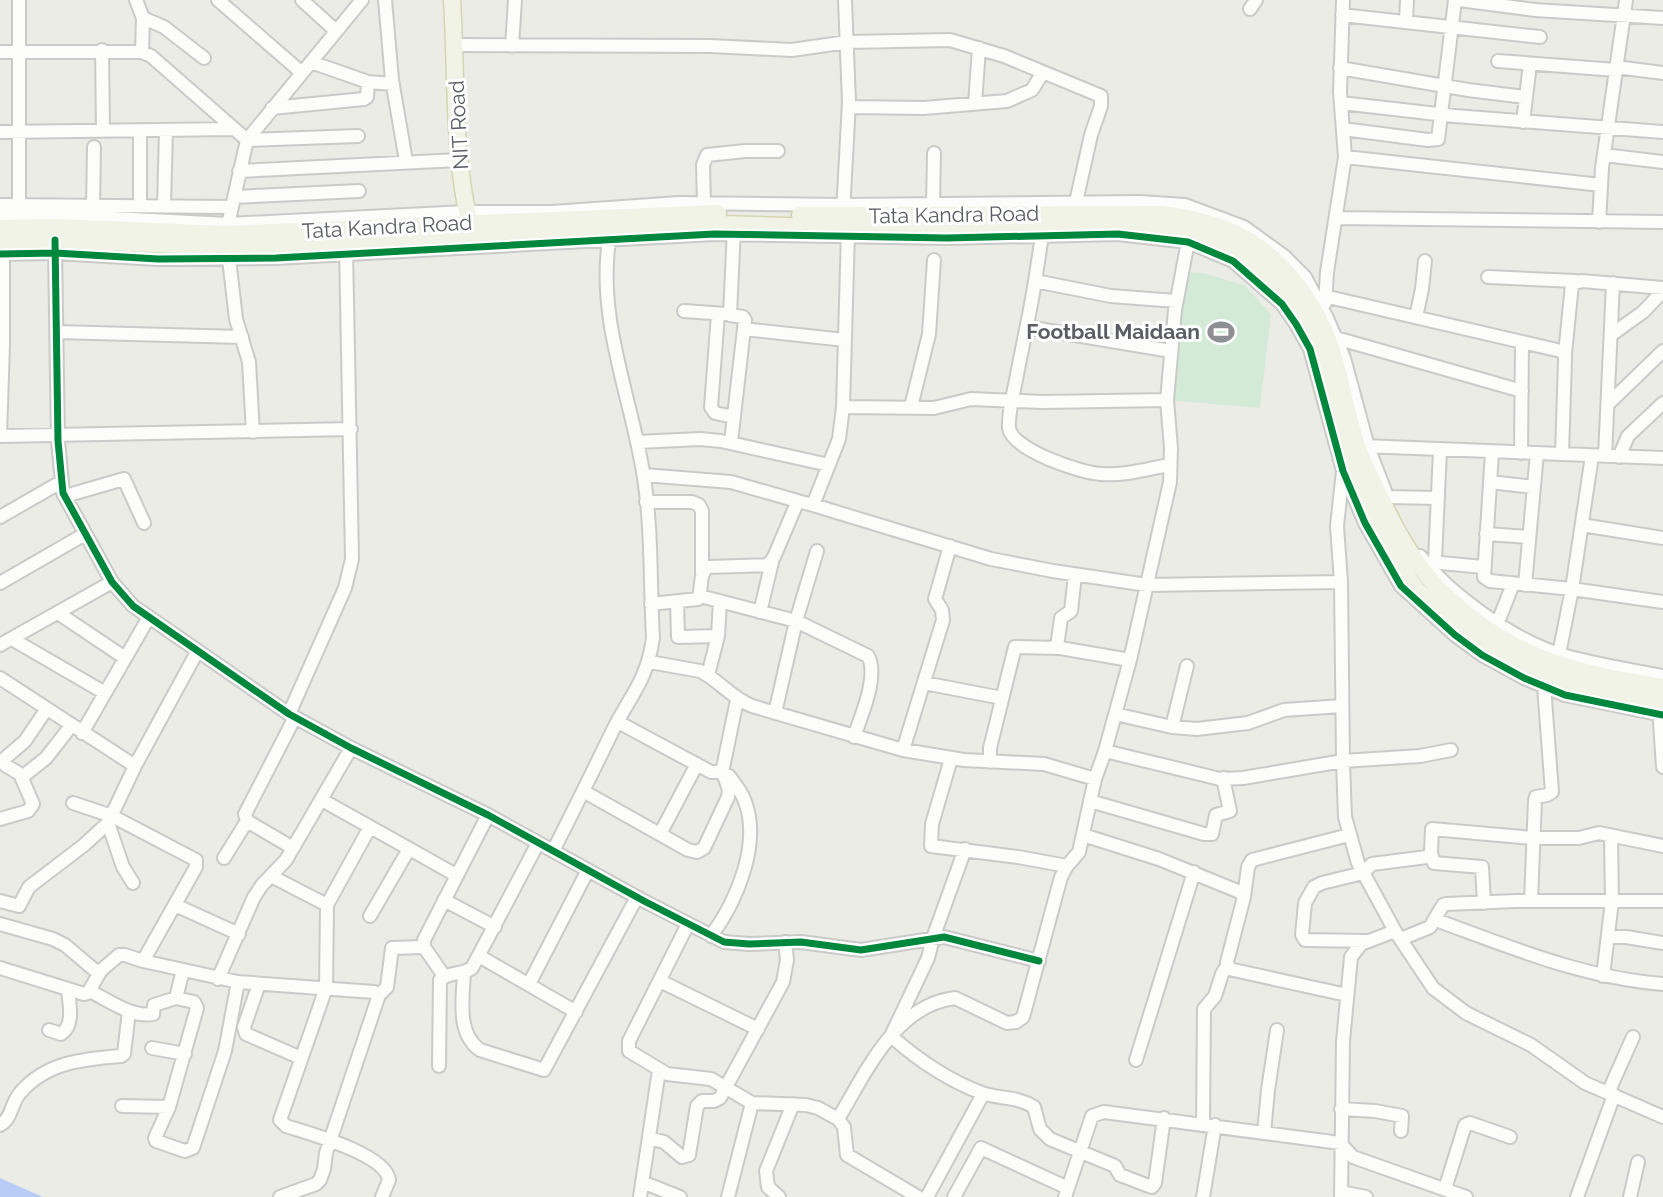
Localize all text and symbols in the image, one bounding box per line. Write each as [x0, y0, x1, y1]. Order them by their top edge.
street label: NIT Road [444, 80, 473, 170]
street label: Tata Kandra Road [868, 201, 1039, 228]
street label: Tata Kandra Road [301, 210, 473, 243]
sports icon: Football Maidaan [1206, 317, 1236, 347]
place label: Football Maidaan [1026, 319, 1200, 344]

